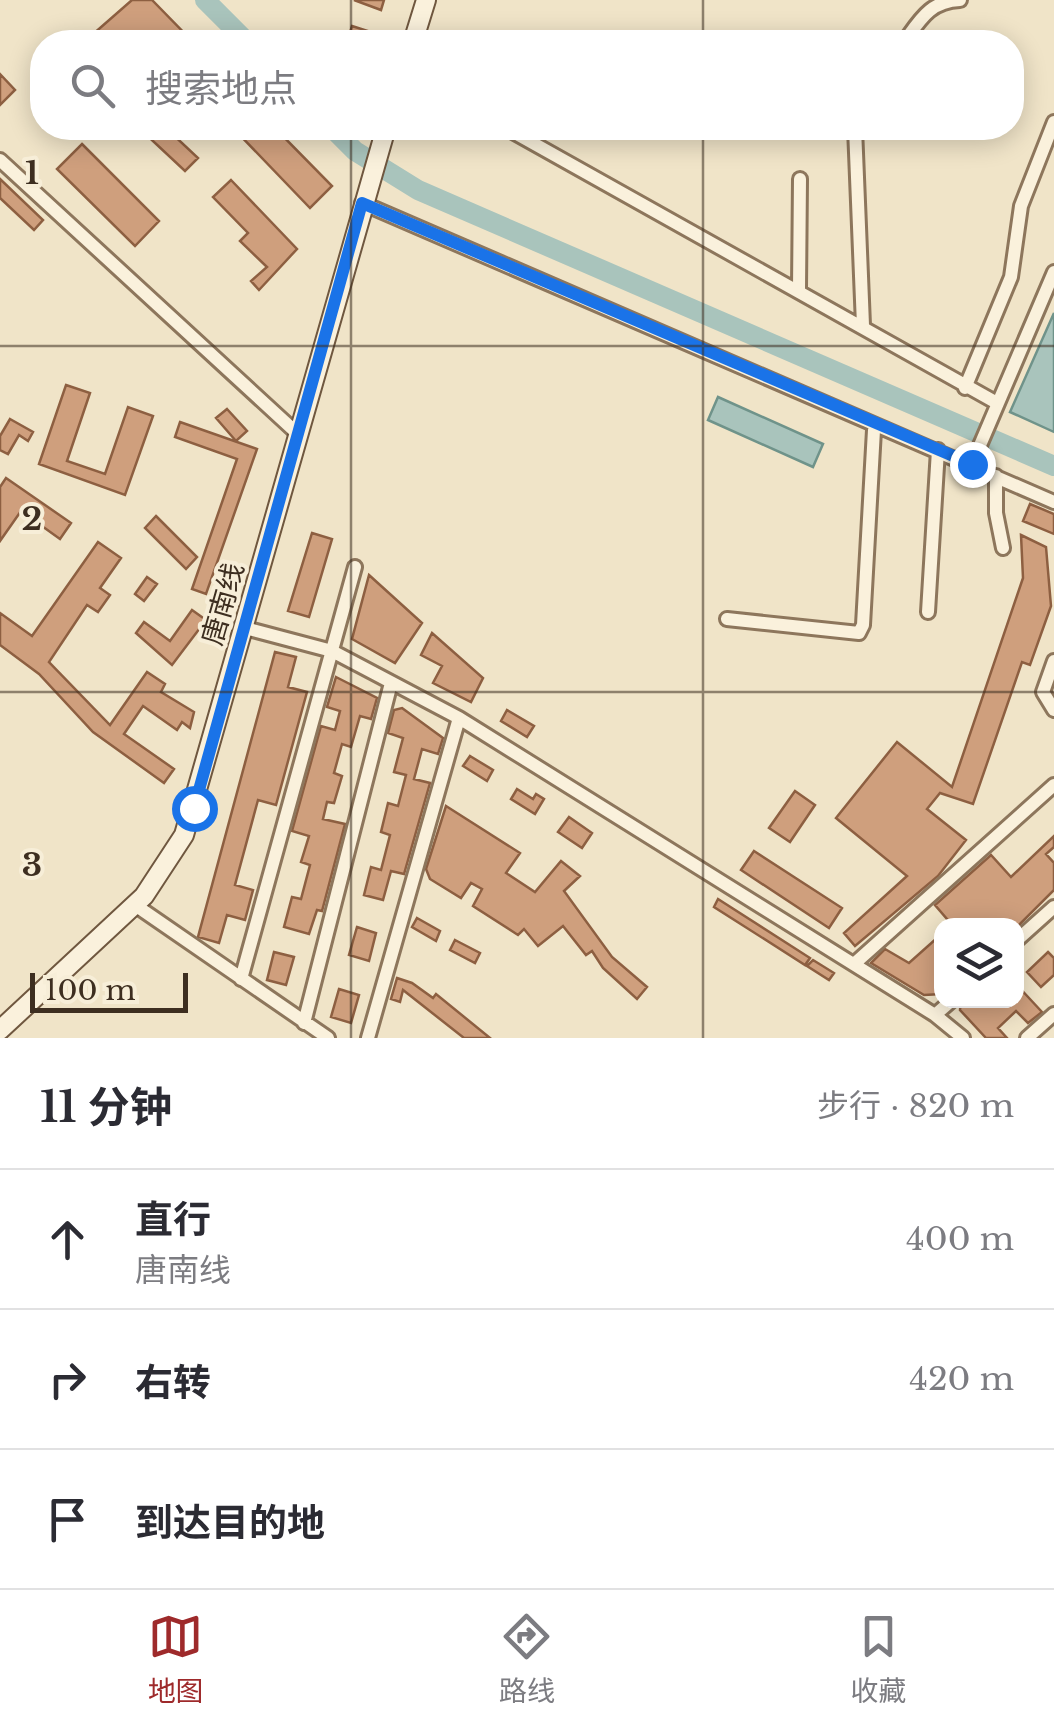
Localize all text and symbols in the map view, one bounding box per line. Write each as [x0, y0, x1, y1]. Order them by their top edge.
search box [30, 30, 1024, 140]
icon: search [65, 58, 120, 113]
text: 搜索地点 [145, 65, 297, 112]
text: 1 [25, 153, 39, 193]
route end [950, 442, 996, 488]
text: 2 [22, 499, 42, 539]
street label: 唐南线 [195, 559, 251, 649]
route start [172, 786, 218, 832]
text: 3 [22, 845, 42, 885]
map controls [934, 918, 1024, 1008]
button: layers [934, 918, 1024, 1008]
scale bar [30, 968, 188, 1013]
text: 100 m [45, 973, 136, 1008]
text: 11 分钟 [40, 1081, 172, 1133]
text: 步行 · 820 m [817, 1086, 1014, 1126]
text: 直行 [135, 1196, 211, 1243]
icon: ahead [40, 1212, 95, 1267]
text: 400 m [906, 1219, 1014, 1259]
text: 唐南线 [135, 1250, 231, 1290]
icon: right [40, 1352, 95, 1407]
text: 右转 [135, 1359, 211, 1406]
text: 420 m [909, 1359, 1014, 1399]
icon: arrive [40, 1492, 95, 1547]
text: 到达目的地 [135, 1499, 325, 1546]
tab: 地图 [148, 1609, 204, 1709]
tab: 路线 [499, 1609, 555, 1709]
tab: 收藏 [850, 1609, 906, 1709]

